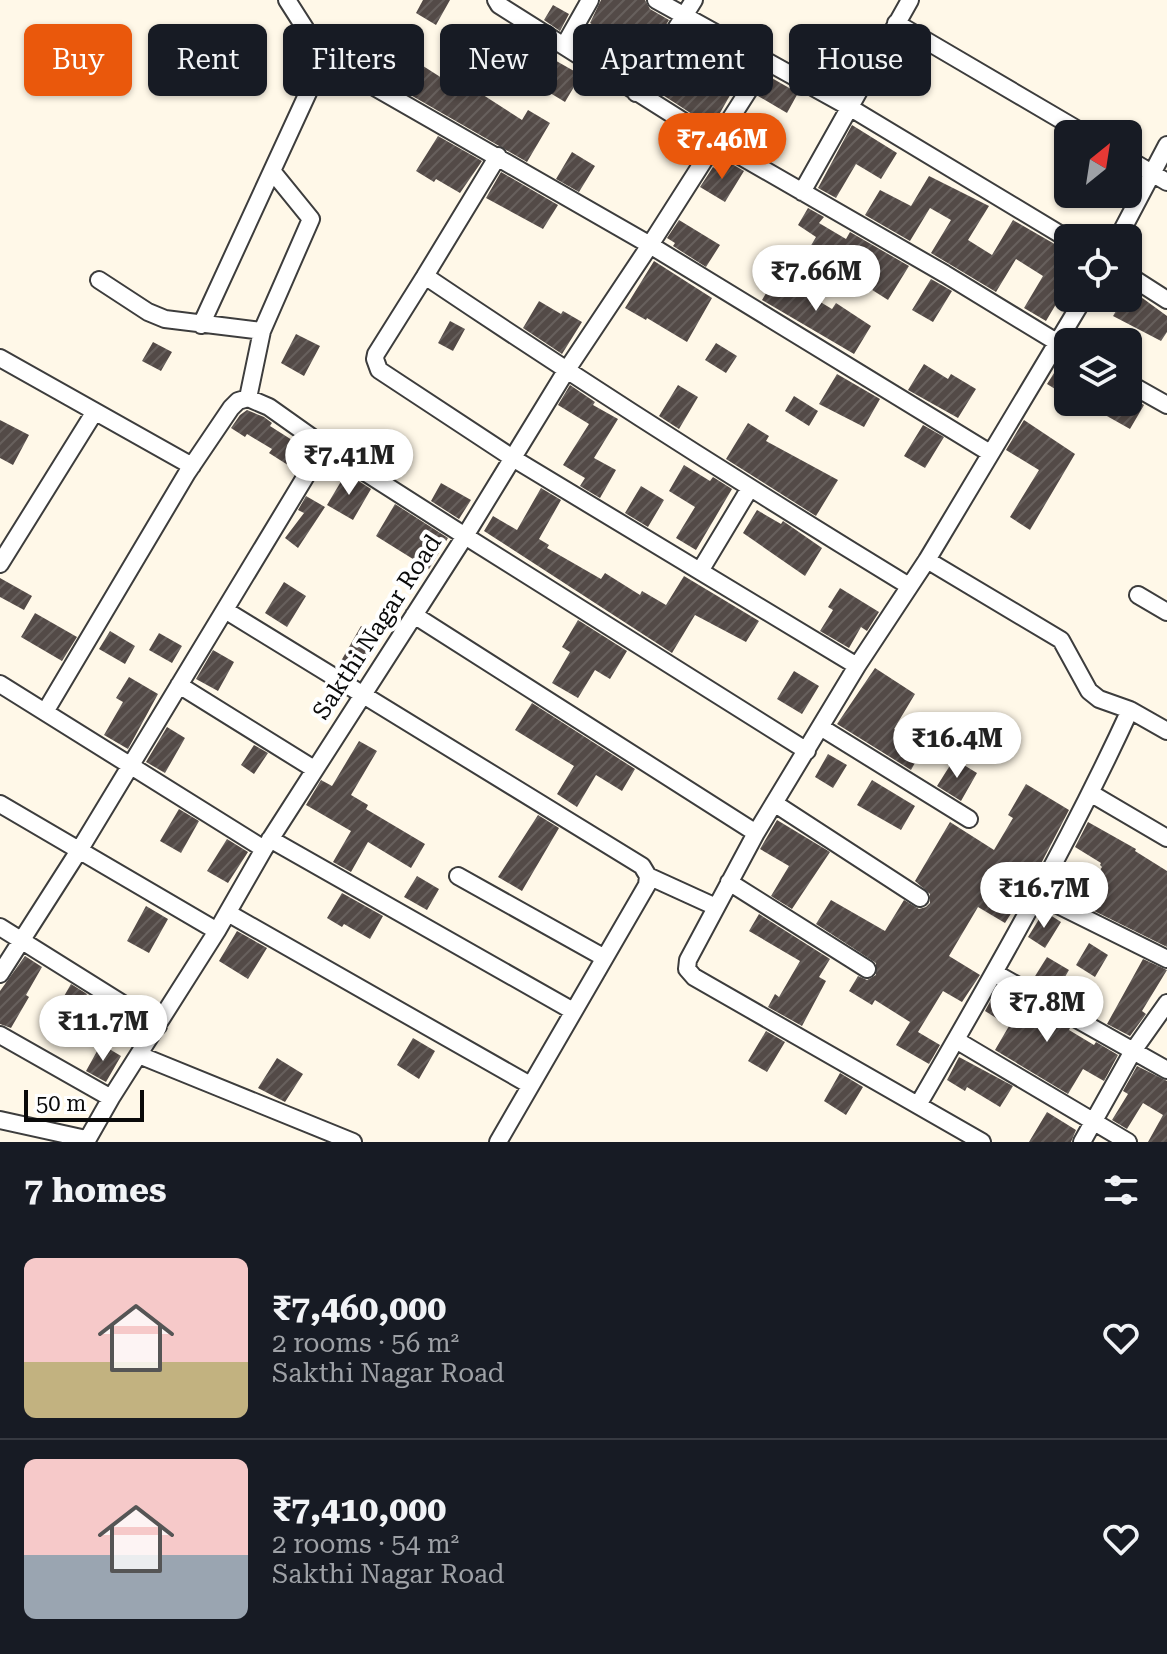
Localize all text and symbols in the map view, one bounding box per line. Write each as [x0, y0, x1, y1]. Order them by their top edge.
chip: Buy [24, 24, 132, 96]
chip: Rent [148, 24, 267, 96]
chip: Filters [283, 24, 424, 96]
chip: New [440, 24, 557, 96]
chip: Apartment [573, 24, 773, 96]
chip: House [789, 24, 931, 96]
pin: ₹7.46M [657, 113, 787, 181]
north arrow [1054, 120, 1142, 208]
map controls [1054, 120, 1142, 416]
text: ₹7.46M [676, 124, 768, 154]
button: locate [1054, 224, 1142, 312]
pin: ₹7.66M [751, 245, 881, 313]
text: ₹7.66M [770, 256, 862, 286]
button: layers [1054, 328, 1142, 416]
pin: ₹7.41M [284, 429, 414, 497]
text: ₹7.41M [303, 440, 395, 470]
street label: Sakthi Nagar Road [307, 529, 447, 725]
pin: ₹16.4M [892, 712, 1022, 780]
text: ₹16.4M [911, 723, 1003, 753]
pin: ₹16.7M [979, 862, 1109, 930]
text: ₹16.7M [998, 873, 1090, 903]
pin: ₹7.8M [991, 976, 1103, 1044]
text: ₹7.8M [1009, 987, 1085, 1017]
pin: ₹11.7M [38, 995, 168, 1063]
text: ₹11.7M [57, 1006, 149, 1036]
scale bar [24, 1086, 144, 1122]
text: 50 m [36, 1091, 86, 1116]
icon: filters [1099, 1168, 1143, 1212]
text: 7 homes [24, 1170, 167, 1210]
text: ₹7,460,000 [272, 1288, 446, 1328]
icon: home [88, 1290, 184, 1386]
icon: heart [1099, 1316, 1143, 1360]
text: 2 rooms · 56 m² [272, 1328, 459, 1358]
text: Sakthi Nagar Road [272, 1358, 504, 1388]
text: ₹7,410,000 [272, 1489, 446, 1529]
icon: home [88, 1491, 184, 1587]
icon: heart [1099, 1517, 1143, 1561]
text: 2 rooms · 54 m² [272, 1529, 459, 1559]
text: Sakthi Nagar Road [272, 1559, 504, 1589]

